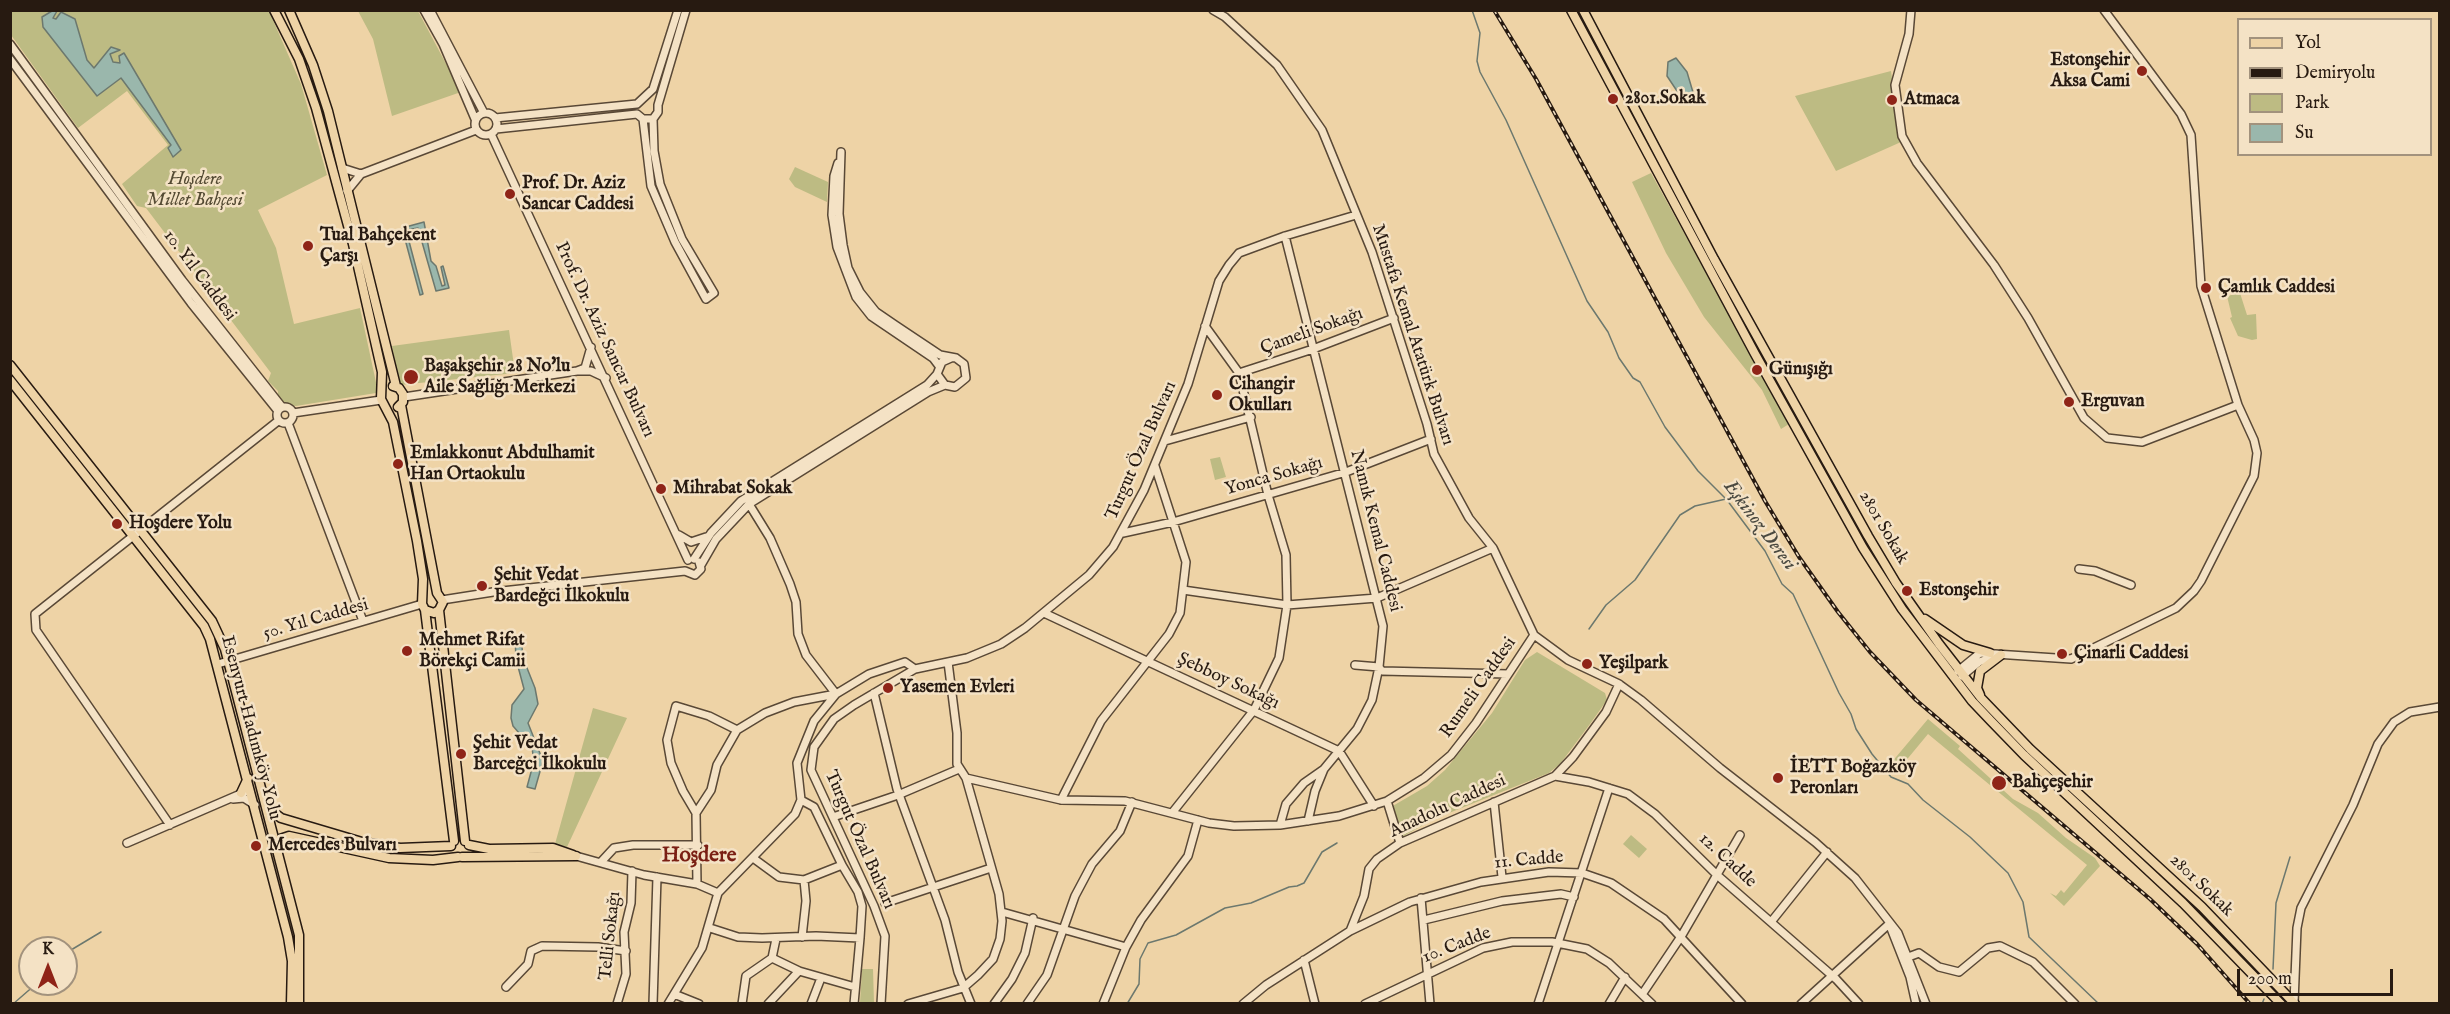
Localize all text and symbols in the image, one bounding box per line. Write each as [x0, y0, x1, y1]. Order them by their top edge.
legend [2237, 18, 2432, 156]
text: Yol [2295, 32, 2321, 55]
place label: Estonşehir Aksa Cami [2050, 50, 2130, 92]
text: Demiryolu [2295, 62, 2375, 85]
marker: Estonşehir Aksa Cami [2135, 64, 2149, 78]
place label: 2801.Sokak [1625, 88, 1706, 110]
place label: Atmaca [1904, 89, 1960, 111]
marker: 2801.Sokak [1606, 92, 1620, 106]
text: Park [2295, 92, 2329, 115]
marker: Atmaca [1885, 93, 1899, 107]
text: Su [2295, 122, 2314, 145]
park label: Hoşdere Millet Bahçesi [147, 169, 243, 212]
place label: Prof. Dr. Aziz Sancar Caddesi [522, 173, 634, 216]
marker: Prof. Dr. Aziz Sancar Caddesi [503, 187, 517, 201]
street label: Mustafa Kemal Atatürk Bulvarı [1366, 222, 1458, 448]
place label: Tual Bahçekent Çarşı [320, 225, 436, 268]
street label: 10. Yıl Caddesi [158, 226, 240, 326]
marker: Tual Bahçekent Çarşı [301, 239, 315, 253]
street label: Prof. Dr. Aziz Sancar Bulvarı [549, 239, 659, 441]
place label: Çamlık Caddesi [2218, 277, 2335, 299]
marker: Çamlık Caddesi [2199, 281, 2213, 295]
street label: Çameli Sokağı [1258, 304, 1366, 360]
place label: Başakşehir 28 No'lu Aile Sağlığı Merkezi [424, 356, 576, 398]
place label: Günışığı [1769, 359, 1833, 381]
marker: Günışığı [1750, 363, 1764, 377]
marker: Başakşehir 28 No'lu Aile Sağlığı Merkezi [402, 368, 420, 386]
place label: Cihangir Okulları [1229, 374, 1295, 416]
street label: Turgut Özal Bulvarı [1102, 378, 1182, 524]
marker: Cihangir Okulları [1210, 388, 1224, 402]
place label: Erguvan [2081, 391, 2144, 413]
marker: Erguvan [2062, 395, 2076, 409]
place label: Emlakkonut Abdulhamit Han Ortaokulu [410, 443, 595, 486]
street label: Namık Kemal Caddesi [1344, 448, 1406, 614]
street label: Yonca Sokağı [1223, 453, 1325, 501]
marker: Emlakkonut Abdulhamit Han Ortaokulu [391, 457, 405, 471]
water label: Eşkinoz Deresi [1717, 476, 1801, 576]
place label: Mihrabat Sokak [673, 478, 792, 500]
marker: Mihrabat Sokak [654, 482, 668, 496]
street label: 2801 Sokak [1853, 488, 1913, 568]
place label: Hoşdere Yolu [129, 513, 232, 535]
marker: Hoşdere Yolu [110, 517, 124, 531]
place label: Şehit Vedat Bardeğci İlkokulu [494, 565, 629, 608]
marker: Şehit Vedat Bardeğci İlkokulu [475, 579, 489, 593]
place label: Estonşehir [1919, 580, 1999, 602]
marker: Estonşehir [1900, 584, 1914, 598]
street label: 50. Yıl Caddesi [261, 595, 371, 645]
place label: Mehmet Rifat Börekçi Camii [419, 630, 526, 672]
street label: Rumeli Caddesi [1436, 633, 1522, 743]
street label: Esenyurt Hadımköy Yolu [215, 634, 285, 822]
place label: Çinarli Caddesi [2074, 643, 2189, 665]
marker: Mehmet Rifat Börekçi Camii [400, 644, 414, 658]
marker: Çinarli Caddesi [2055, 647, 2069, 661]
street label: Şebboy Sokağı [1174, 649, 1282, 715]
place label: Yeşilpark [1599, 653, 1668, 675]
marker: Yeşilpark [1580, 657, 1594, 671]
place label: Yasemen Evleri [900, 677, 1014, 699]
marker: Yasemen Evleri [881, 681, 895, 695]
place label: Şehit Vedat Barceğci İlkokulu [473, 733, 606, 776]
marker: Şehit Vedat Barceğci İlkokulu [454, 747, 468, 761]
place label: İETT Boğazköy Peronları [1790, 757, 1916, 800]
street label: Turgut Özal Bulvarı [819, 767, 899, 913]
street label: Anadolu Caddesi [1386, 771, 1510, 843]
marker: İETT Boğazköy Peronları [1771, 771, 1785, 785]
place label: Bahçeşehir [2012, 772, 2093, 794]
marker: Bahçeşehir [1990, 774, 2008, 792]
street label: 12. Cadde [1694, 829, 1760, 893]
place label: Mercedes Bulvarı [268, 835, 397, 857]
marker: Mercedes Bulvarı [249, 839, 263, 853]
district label: Hoşdere [662, 844, 736, 870]
street label: 11. Cadde [1494, 847, 1564, 875]
street label: 2801 Sokak [2164, 850, 2238, 922]
street label: Telli Sokağı [596, 890, 626, 982]
street label: 10. Cadde [1420, 923, 1494, 969]
north arrow [18, 936, 78, 996]
text: K [42, 940, 54, 960]
scale bar [2240, 957, 2396, 995]
text: 200 m [2248, 968, 2292, 991]

